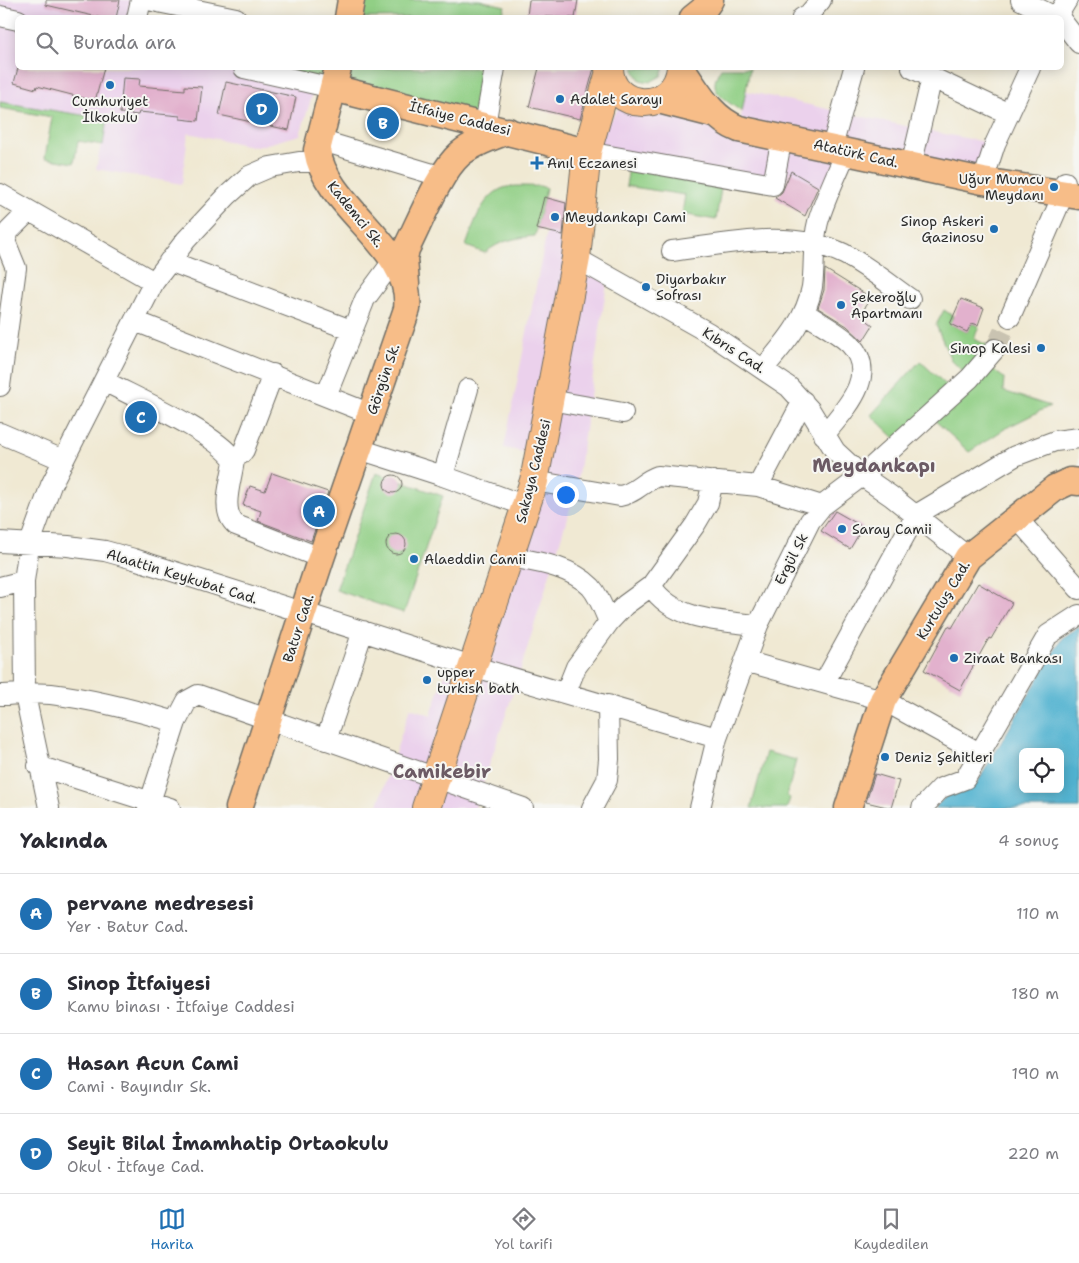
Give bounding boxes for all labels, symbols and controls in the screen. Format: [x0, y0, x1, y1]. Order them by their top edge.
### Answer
search box [15, 15, 1064, 70]
icon: search [33, 29, 61, 57]
text: Burada ara [73, 30, 176, 55]
marker: Cumhuriyet İlkokulu [104, 79, 116, 91]
pin: D [246, 90, 278, 128]
place label: Adalet Sarayı [570, 90, 663, 108]
place label: Cumhuriyet İlkokulu [72, 92, 148, 126]
marker: Adalet Sarayı [554, 93, 566, 105]
street label: İtfaiye Caddesi [407, 97, 513, 139]
pin: B [367, 104, 399, 142]
street label: Atatürk Cad. [812, 135, 900, 171]
place label: Anıl Eczanesi [547, 154, 637, 172]
marker: Anıl Eczanesi [531, 157, 543, 169]
place label: Uğur Mumcu Meydanı [959, 170, 1044, 204]
street label: Kademci Sk. [324, 177, 388, 251]
marker: Uğur Mumcu Meydanı [1048, 181, 1060, 193]
place label: Meydankapı Cami [565, 208, 686, 226]
marker: Meydankapı Cami [549, 211, 561, 223]
place label: Sinop Askeri Gazinosu [901, 212, 984, 246]
marker: Sinop Askeri Gazinosu [988, 223, 1000, 235]
place label: Diyarbakır Sofrası [656, 270, 727, 304]
marker: Diyarbakır Sofrası [640, 281, 652, 293]
place label: Şekeroğlu Apartmanı [851, 288, 923, 322]
marker: Şekeroğlu Apartmanı [835, 299, 847, 311]
street label: Kıbrıs Cad. [699, 323, 769, 377]
place label: Sinop Kalesi [950, 339, 1031, 357]
street label: Görgün Sk. [362, 341, 404, 417]
marker: Sinop Kalesi [1035, 342, 1047, 354]
pin: C [125, 398, 157, 436]
street label: Sakaya Caddesi [511, 417, 555, 525]
district label: Meydankapı [812, 453, 936, 478]
your location [553, 482, 579, 508]
pin: A [303, 492, 335, 530]
place label: Saray Camii [852, 520, 932, 538]
marker: Saray Camii [836, 523, 848, 535]
street label: Ergül Sk [770, 530, 812, 588]
street label: Alaattin Keykubat Cad. [104, 544, 260, 608]
place label: Alaeddin Camii [424, 550, 526, 568]
marker: Alaeddin Camii [408, 553, 420, 565]
street label: Kurtuluş Cad. [912, 557, 974, 643]
street label: Batur Cad. [278, 591, 318, 665]
place label: Ziraat Bankası [964, 649, 1062, 667]
marker: Ziraat Bankası [948, 652, 960, 664]
place label: upper turkish bath [437, 663, 520, 697]
marker: upper turkish bath [421, 674, 433, 686]
place label: Deniz Şehitleri [895, 748, 993, 766]
map controls [1019, 748, 1064, 793]
button: locate [1019, 748, 1064, 793]
marker: Deniz Şehitleri [879, 751, 891, 763]
district label: Camikebir [393, 759, 491, 784]
text: Yakında [20, 827, 107, 855]
text: 4 sonuç [998, 830, 1059, 851]
text: pervane medresesi [67, 891, 254, 916]
text: A [30, 903, 42, 924]
text: 110 m [1016, 903, 1059, 924]
text: Yer · Batur Cad. [67, 916, 188, 937]
text: Sinop İtfaiyesi [67, 971, 211, 996]
text: B [31, 983, 41, 1004]
text: 180 m [1011, 983, 1059, 1004]
text: Kamu binası · İtfaiye Caddesi [67, 996, 295, 1017]
text: Hasan Acun Cami [67, 1051, 239, 1076]
text: C [31, 1063, 41, 1084]
text: 190 m [1012, 1063, 1059, 1084]
text: Cami · Bayındır Sk. [67, 1076, 211, 1097]
text: Seyit Bilal İmamhatip Ortaokulu [67, 1131, 389, 1156]
text: D [30, 1143, 42, 1164]
text: 220 m [1007, 1143, 1059, 1164]
text: Okul · İtfaye Cad. [67, 1156, 204, 1177]
tab: Harita [151, 1205, 194, 1253]
tab: Yol tarifi [495, 1205, 553, 1253]
tab: Kaydedilen [854, 1205, 929, 1253]

